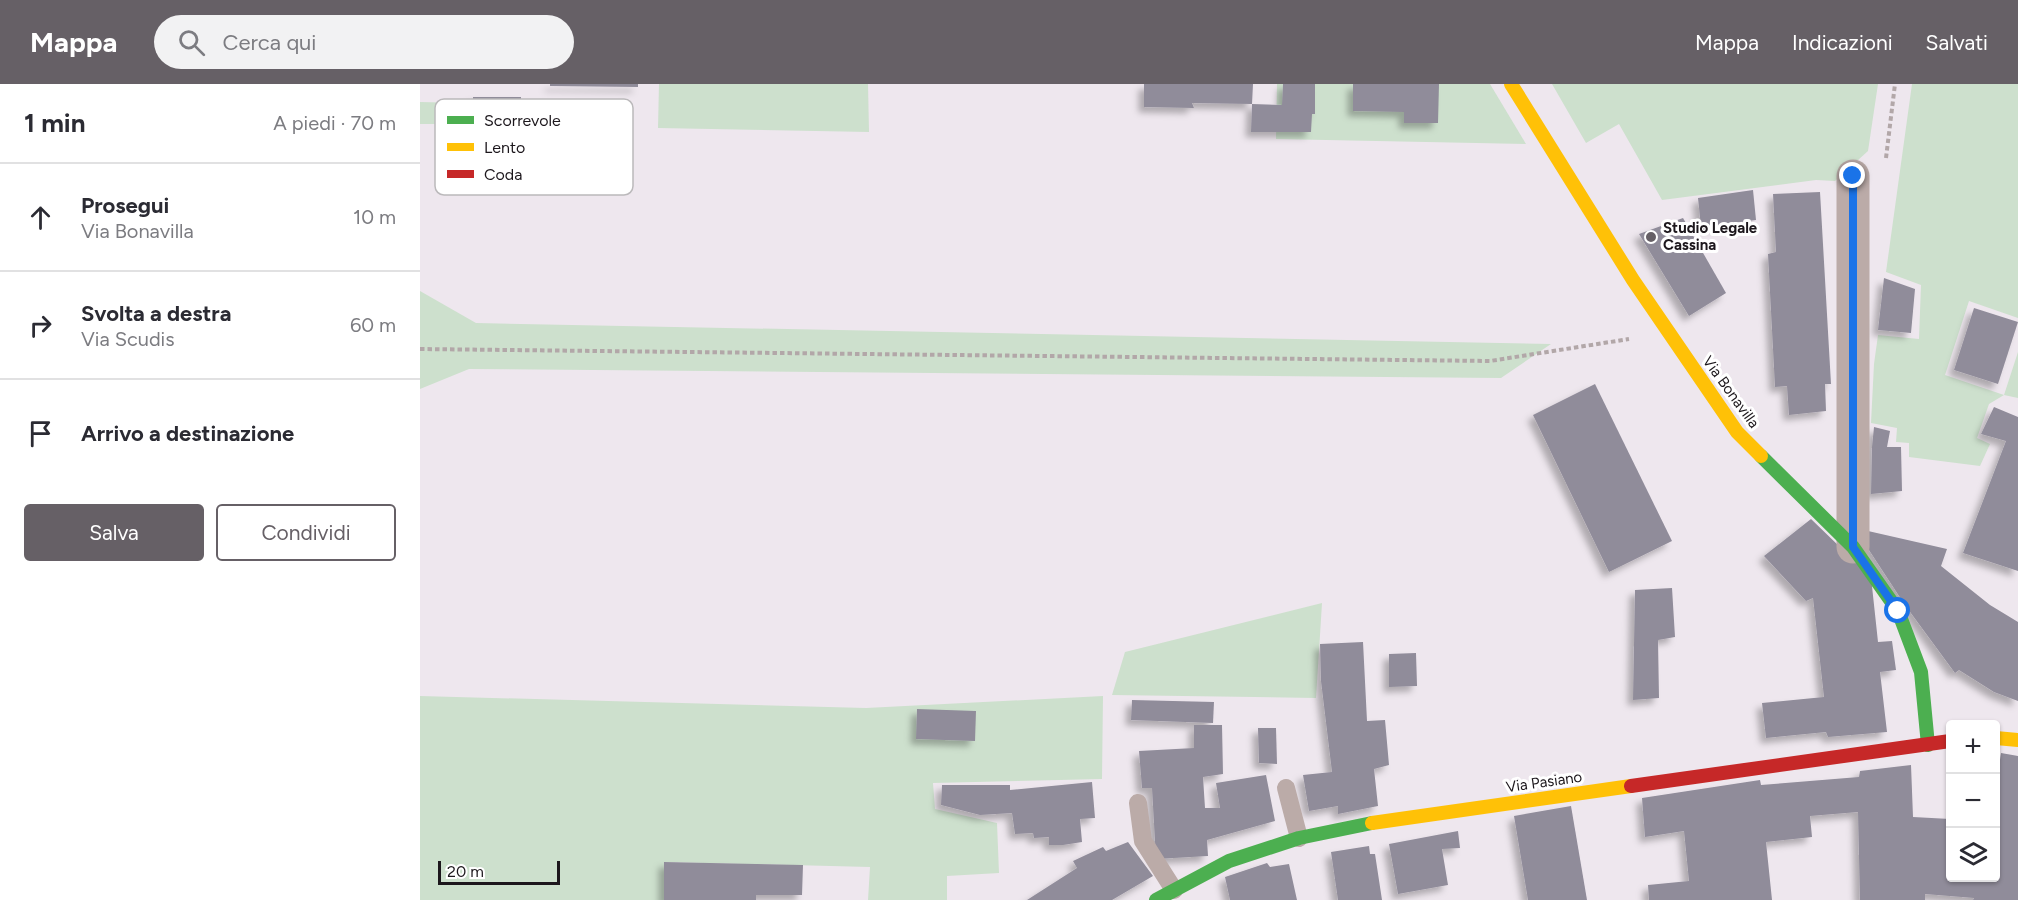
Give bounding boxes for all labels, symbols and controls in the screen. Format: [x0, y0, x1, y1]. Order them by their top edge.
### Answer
search box [154, 15, 574, 69]
text: Mappa [30, 25, 118, 59]
icon: search [175, 26, 208, 59]
text: Cerca qui [223, 29, 316, 56]
text: Mappa [1695, 30, 1759, 55]
text: Indicazioni [1792, 30, 1893, 55]
text: Salvati [1926, 30, 1988, 55]
legend [435, 99, 633, 195]
text: 1 min [24, 107, 85, 139]
text: A piedi · 70 m [273, 111, 396, 135]
text: Scorrevole [484, 111, 561, 130]
text: Lento [484, 138, 525, 157]
route end [1839, 162, 1865, 188]
text: Coda [484, 165, 522, 184]
text: Prosegui [81, 192, 169, 219]
icon: ahead [24, 201, 57, 234]
text: 10 m [353, 205, 396, 229]
text: Via Bonavilla [81, 219, 194, 243]
place label: Studio Legale Cassina [1663, 219, 1758, 254]
marker: Studio Legale Cassina [1644, 230, 1658, 244]
text: Svolta a destra [81, 300, 231, 327]
icon: right [24, 309, 57, 342]
text: 60 m [350, 313, 396, 337]
text: Via Scudis [81, 327, 175, 351]
street label: Via Bonavilla [1699, 353, 1763, 431]
icon: arrive [24, 417, 57, 450]
text: Arrivo a destinazione [81, 420, 294, 447]
button: Salva [24, 504, 204, 561]
button: Condividi [216, 504, 396, 561]
route start [1884, 597, 1910, 623]
map controls [1946, 720, 2000, 882]
button: + [1946, 720, 2000, 774]
street label: Via Pasiano [1505, 768, 1583, 796]
button: − [1946, 774, 2000, 828]
button: layers [1946, 828, 2000, 882]
scale bar [438, 858, 560, 886]
text: 20 m [447, 862, 484, 881]

